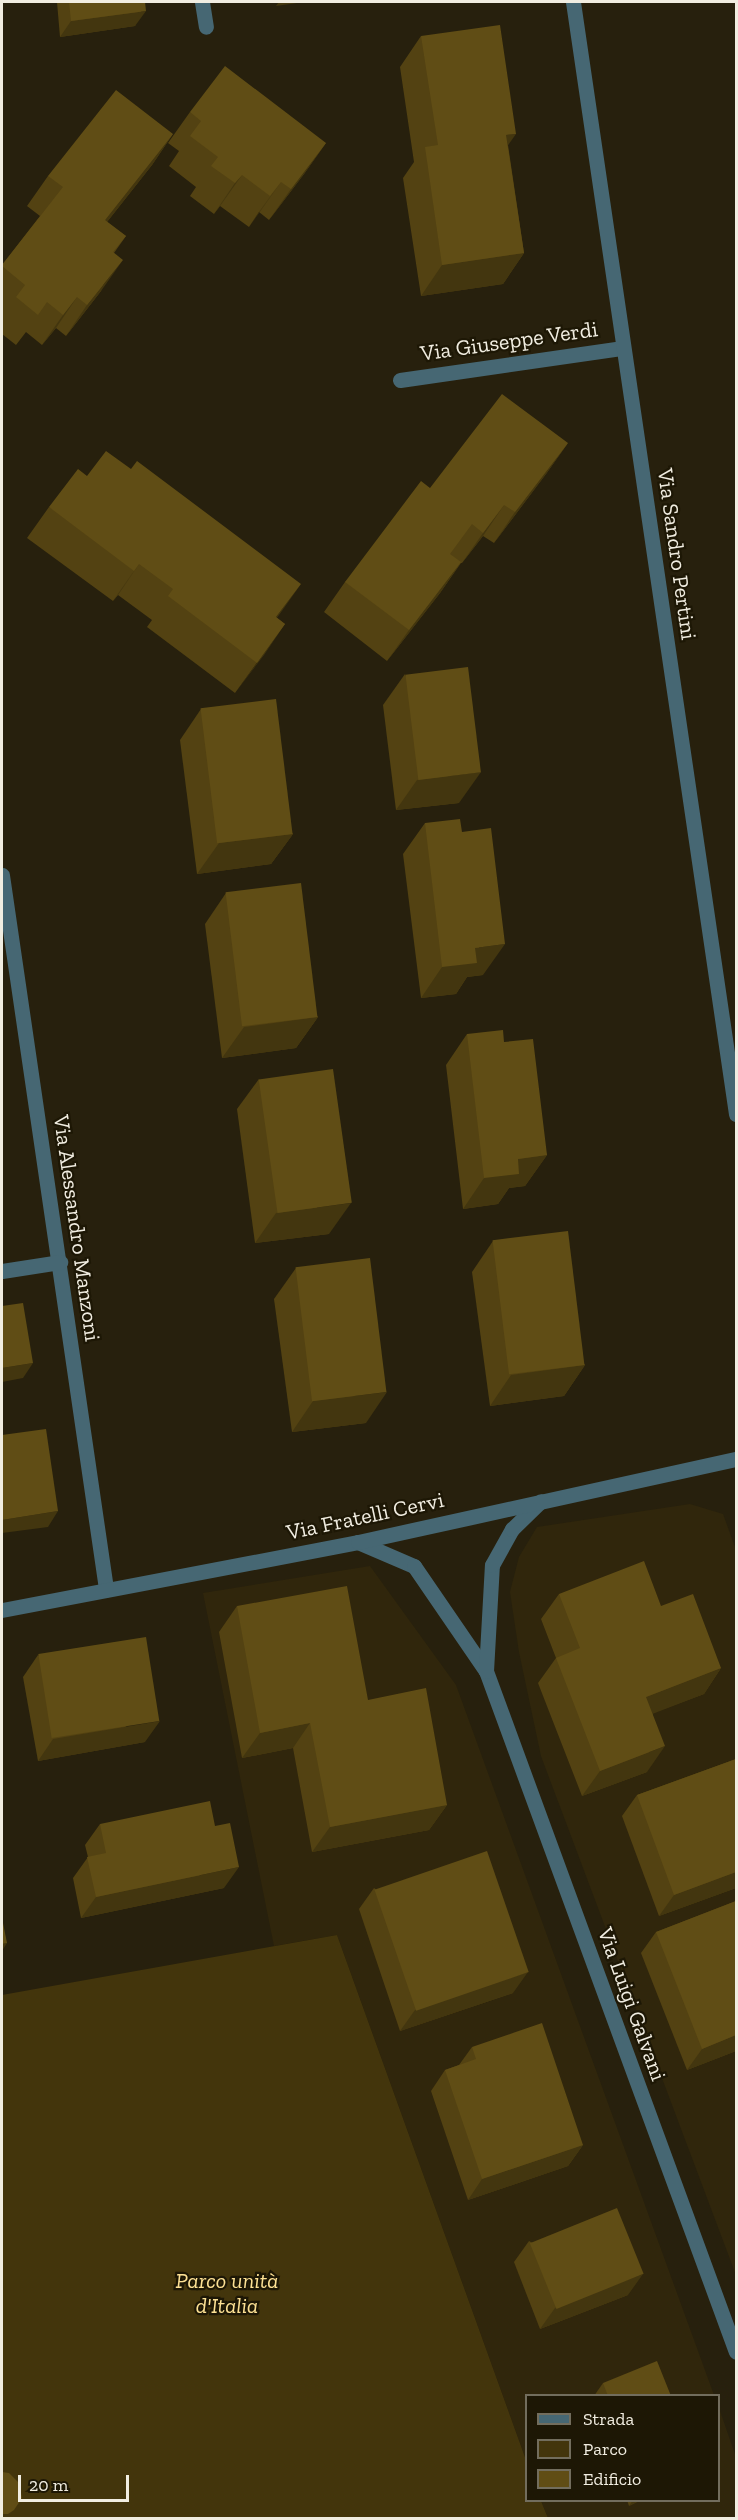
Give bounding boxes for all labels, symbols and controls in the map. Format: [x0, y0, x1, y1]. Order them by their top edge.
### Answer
street label: Via Giuseppe Verdi [418, 315, 600, 367]
street label: Via Sandro Pertini [652, 467, 702, 641]
street label: Via Alessandro Manzoni [48, 1113, 106, 1343]
street label: Via Fratelli Cervi [284, 1486, 446, 1546]
street label: Via Luigi Galvani [592, 1924, 672, 2084]
park label: Parco unità d'Italia [176, 2267, 278, 2318]
legend [525, 2394, 720, 2502]
text: Strada [583, 2408, 634, 2430]
text: Parco [583, 2438, 627, 2460]
scale bar [21, 2463, 132, 2501]
text: Edificio [583, 2468, 641, 2490]
text: 20 m [29, 2474, 68, 2496]

